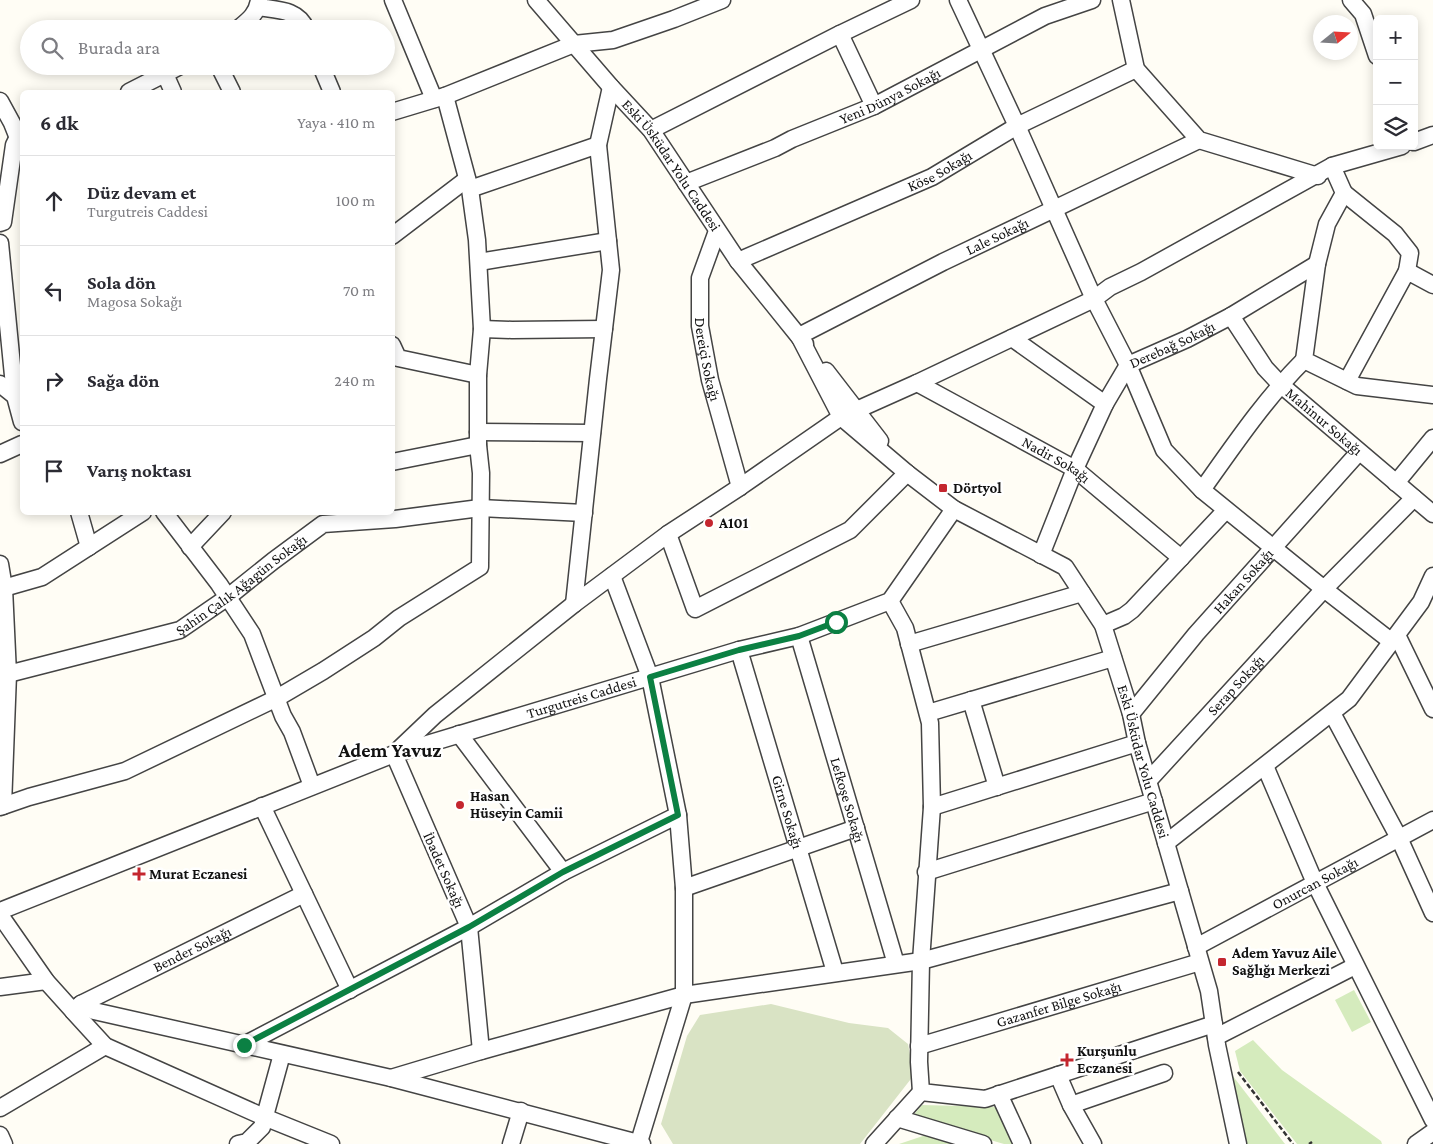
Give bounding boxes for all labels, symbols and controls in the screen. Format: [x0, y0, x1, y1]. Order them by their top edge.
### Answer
north arrow [1313, 15, 1358, 60]
map controls [1373, 15, 1418, 150]
button: + [1373, 15, 1418, 60]
search box [20, 20, 395, 75]
icon: search [38, 34, 66, 62]
text: Burada ara [78, 37, 160, 58]
button: − [1373, 60, 1418, 105]
street label: Yeni Dünya Sokağı [837, 64, 943, 127]
street label: Eski Üsküdar Yolu Caddesi [619, 96, 724, 234]
button: layers [1373, 105, 1418, 150]
text: 6 dk [40, 111, 78, 135]
text: Yaya · 410 m [297, 114, 375, 131]
street label: Köse Sokağı [905, 147, 975, 195]
text: Düz devam et [87, 182, 196, 203]
icon: ahead [40, 187, 68, 215]
text: 100 m [336, 192, 375, 209]
text: Turgutreis Caddesi [87, 203, 208, 220]
street label: Lale Sokağı [963, 214, 1031, 258]
text: Sola dön [87, 272, 156, 293]
icon: left [40, 277, 68, 305]
text: 70 m [343, 282, 375, 299]
text: Magosa Sokağı [87, 293, 182, 310]
street label: Dereiçi Sokağı [692, 318, 724, 403]
street label: Derebağ Sokağı [1127, 318, 1218, 371]
icon: right [40, 367, 68, 395]
text: Sağa dön [87, 370, 159, 391]
text: 240 m [334, 372, 375, 389]
street label: Mahinur Sokağı [1283, 385, 1366, 459]
street label: Nadir Sokağı [1019, 434, 1093, 486]
icon: arrive [40, 457, 68, 485]
text: Varış noktası [87, 460, 192, 481]
place label: Dörtyol [953, 480, 1002, 496]
marker: Dörtyol [937, 482, 949, 494]
place label: A101 [718, 515, 749, 531]
marker: A101 [703, 517, 715, 529]
street label: Şahin Çalık Ağagün Sokağı [173, 531, 310, 639]
street label: Hakan Sokağı [1210, 545, 1276, 617]
route start [825, 611, 848, 634]
street label: Serap Sokağı [1204, 652, 1267, 719]
street label: Turgutreis Caddesi [525, 673, 638, 722]
street label: Eski Üsküdar Yolu Caddesi [1114, 683, 1172, 840]
district label: Adem Yavuz [337, 739, 442, 761]
street label: Lefkoşe Sokağı [827, 756, 868, 845]
street label: Girne Sokağı [769, 773, 806, 851]
place label: Hasan Hüseyin Camii [470, 788, 563, 821]
marker: Hasan Hüseyin Camii [454, 799, 466, 811]
street label: İbadet Sokağı [419, 830, 468, 911]
street label: Onurcan Sokağı [1269, 854, 1361, 913]
place label: Murat Eczanesi [149, 866, 248, 882]
marker: Murat Eczanesi [133, 868, 145, 880]
street label: Bender Sokağı [150, 923, 234, 975]
place label: Adem Yavuz Aile Sağlığı Merkezi [1231, 945, 1337, 978]
marker: Adem Yavuz Aile Sağlığı Merkezi [1216, 956, 1228, 968]
street label: Gazanfer Bilge Sokağı [995, 978, 1123, 1030]
route end [233, 1034, 256, 1057]
place label: Kurşunlu Eczanesi [1077, 1043, 1137, 1076]
marker: Kurşunlu Eczanesi [1061, 1054, 1073, 1066]

